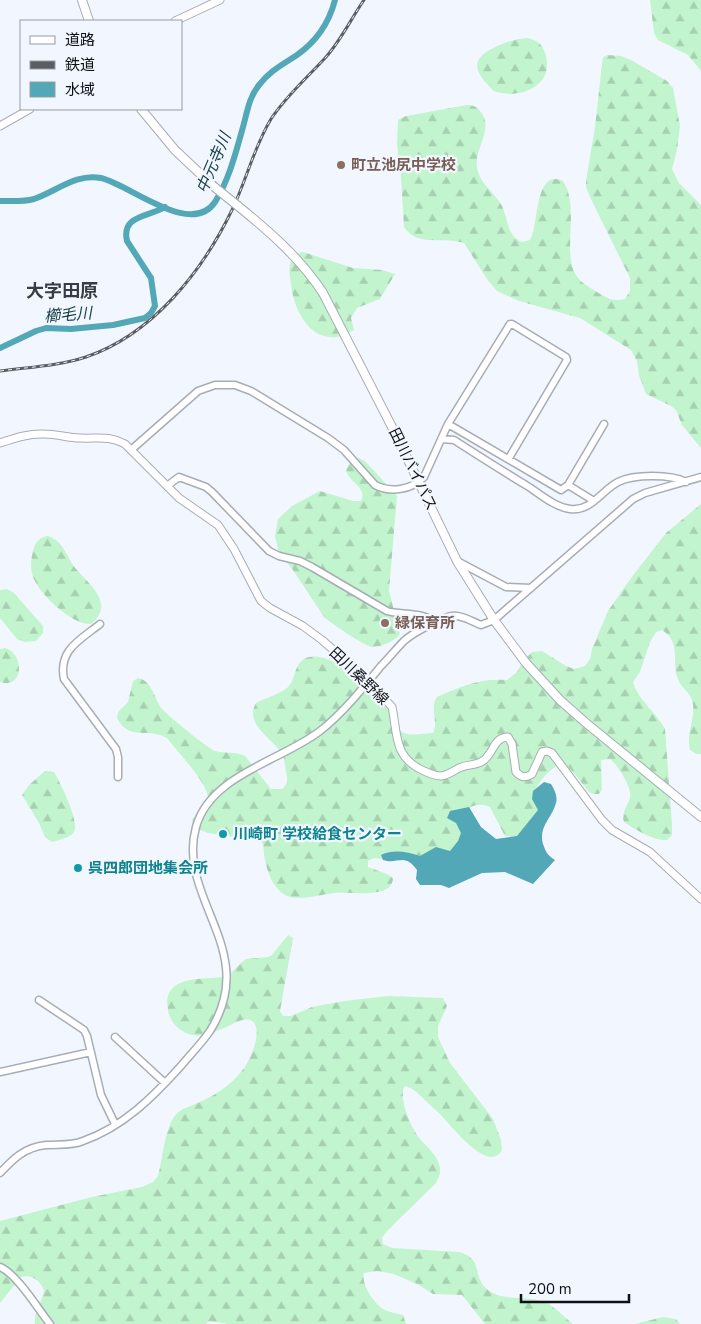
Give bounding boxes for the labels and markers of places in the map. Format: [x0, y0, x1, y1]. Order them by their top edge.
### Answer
place label: 町立池尻中学校 [351, 155, 456, 175]
marker: 町立池尻中学校 [335, 159, 347, 171]
place label: 緑保育所 [395, 613, 455, 633]
marker: 緑保育所 [379, 617, 391, 629]
place label: 川崎町 学校給食センター [233, 824, 402, 844]
marker: 川崎町 学校給食センター [217, 828, 229, 840]
place label: 呉四郎団地集会所 [88, 858, 208, 878]
marker: 呉四郎団地集会所 [72, 862, 84, 874]

